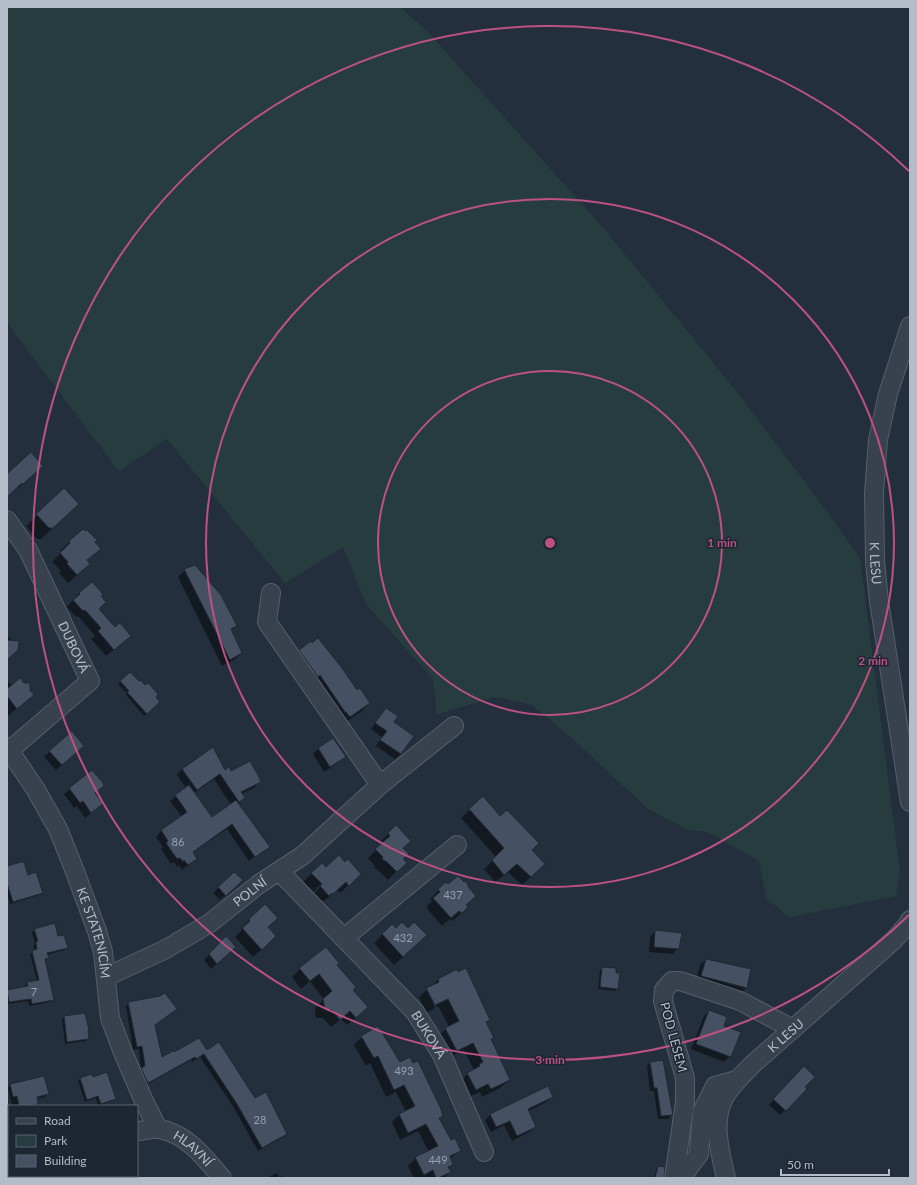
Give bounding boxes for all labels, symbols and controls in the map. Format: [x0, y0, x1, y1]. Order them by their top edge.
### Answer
text: 1 min [707, 535, 737, 550]
centre of rings [543, 536, 557, 550]
street label: K LESU [867, 542, 885, 585]
street label: DUBOVÁ [55, 619, 93, 675]
text: 2 min [858, 653, 888, 668]
house number: 86 [172, 835, 184, 848]
street label: POLNÍ [230, 873, 271, 910]
street label: KE STATENICÍM [73, 885, 114, 979]
house number: 437 [443, 888, 463, 901]
house number: 432 [393, 931, 413, 944]
house number: 7 [31, 985, 37, 998]
street label: POD LESEM [657, 1000, 691, 1074]
street label: BUKOVÁ [408, 1008, 450, 1061]
street label: K LESU [764, 1015, 807, 1055]
text: 3 min [535, 1052, 565, 1067]
house number: 493 [394, 1064, 414, 1077]
legend [8, 1105, 138, 1177]
text: Road [44, 1113, 71, 1128]
house number: 28 [254, 1113, 266, 1126]
street label: HLAVNÍ [171, 1127, 217, 1170]
text: Park [44, 1133, 68, 1148]
scale bar [781, 1151, 889, 1177]
text: Building [44, 1153, 87, 1168]
house number: 449 [428, 1153, 448, 1166]
text: 50 m [787, 1157, 814, 1172]

